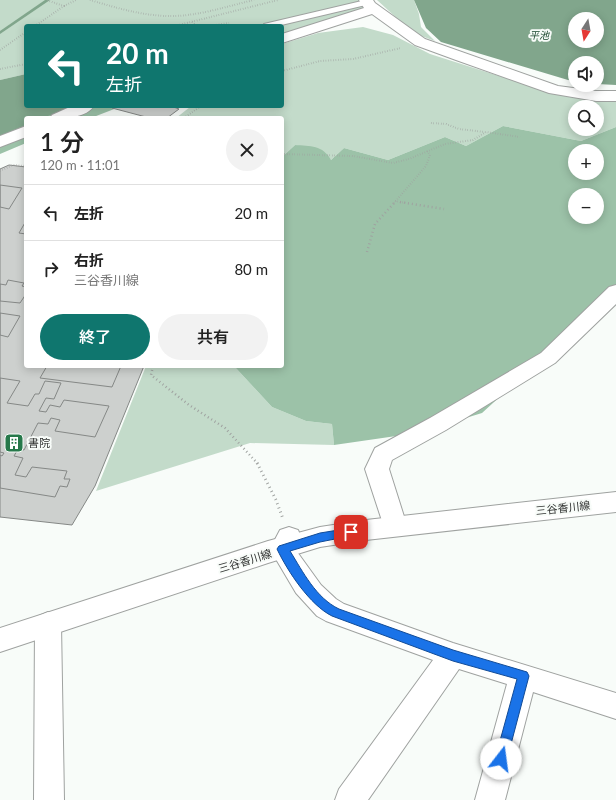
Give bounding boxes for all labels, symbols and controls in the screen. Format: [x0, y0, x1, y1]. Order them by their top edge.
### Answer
north arrow [568, 12, 604, 48]
map controls [568, 12, 604, 224]
water label: 平池 [529, 29, 550, 41]
text: 20 m [106, 36, 169, 70]
icon: left [40, 40, 92, 92]
button: sound [568, 56, 604, 92]
text: 左折 [106, 73, 142, 95]
button: search [568, 100, 604, 136]
text: 1 分 [40, 127, 84, 156]
button: close [226, 129, 268, 171]
button: + [568, 144, 604, 180]
text: 120 m · 11:01 [40, 157, 120, 173]
button: − [568, 188, 604, 224]
icon: left [40, 202, 62, 224]
text: 左折 [74, 204, 104, 222]
text: 20 m [234, 204, 268, 222]
text: 右折 [74, 251, 104, 269]
icon: right [40, 258, 62, 280]
text: 80 m [234, 260, 268, 278]
text: 三谷香川線 [74, 272, 139, 288]
button: 終了 [40, 314, 150, 360]
button: 共有 [158, 314, 268, 360]
building icon: 書院 [3, 432, 25, 454]
place label: 書院 [28, 436, 50, 449]
street label: 三谷香川線 [535, 498, 591, 517]
pin [334, 515, 368, 549]
icon: arrive [340, 521, 362, 543]
street label: 三谷香川線 [217, 546, 273, 575]
position arrow [480, 738, 522, 780]

